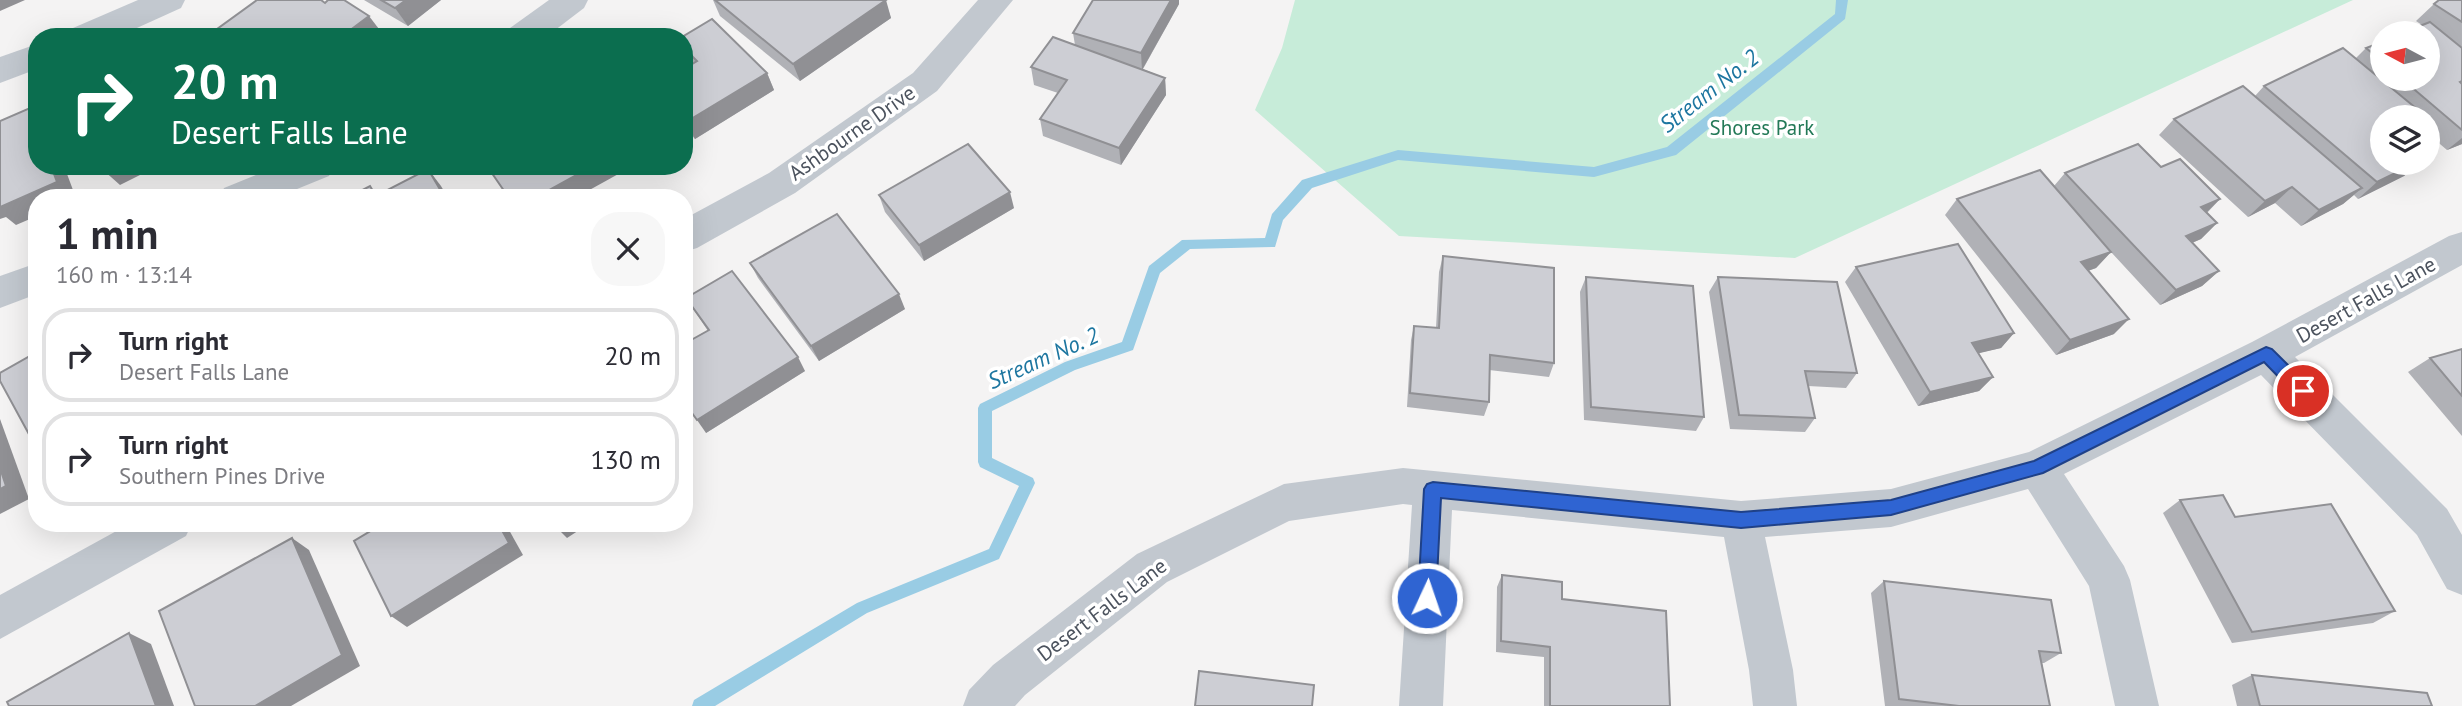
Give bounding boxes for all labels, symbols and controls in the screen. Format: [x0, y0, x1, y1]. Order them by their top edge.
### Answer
north arrow [2370, 21, 2440, 91]
map controls [2370, 21, 2440, 175]
water label: Stream No. 2 [1653, 43, 1764, 139]
text: 20 m [171, 49, 278, 113]
icon: right [56, 56, 147, 147]
street label: Ashbourne Drive [783, 79, 920, 186]
button: layers [2370, 105, 2440, 175]
text: Desert Falls Lane [171, 111, 408, 153]
park label: Shores Park [1710, 114, 1814, 141]
text: 1 min [56, 206, 158, 261]
button: close [591, 212, 665, 286]
street label: Desert Falls Lane [2291, 250, 2440, 349]
text: 160 m · 13:14 [56, 260, 192, 289]
water label: Stream No. 2 [983, 320, 1103, 395]
text: Turn right [119, 324, 228, 357]
icon: right [60, 336, 98, 374]
text: 20 m [605, 339, 661, 372]
text: Desert Falls Lane [119, 357, 289, 386]
pin [2273, 361, 2333, 421]
icon: arrive [2284, 372, 2322, 410]
text: Turn right [119, 428, 228, 461]
icon: right [60, 440, 98, 478]
text: 130 m [590, 443, 661, 476]
text: Southern Pines Drive [119, 461, 325, 490]
street label: Desert Falls Lane [1032, 552, 1172, 667]
position arrow [1390, 561, 1464, 635]

